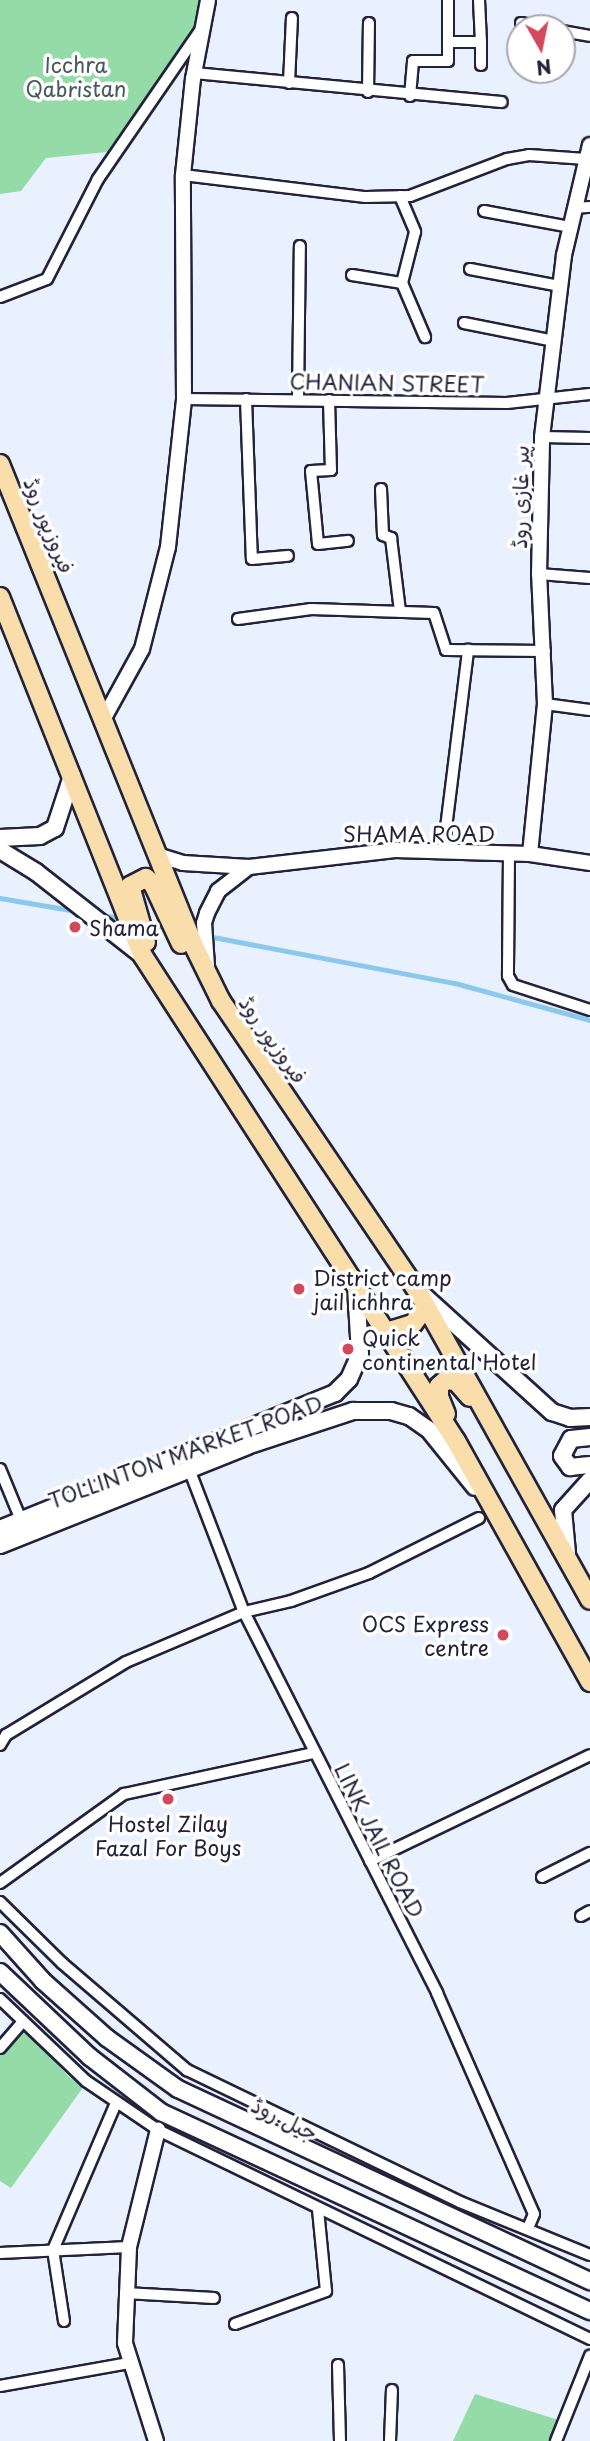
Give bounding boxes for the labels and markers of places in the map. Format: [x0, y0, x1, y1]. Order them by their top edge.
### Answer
place label: Shama [89, 914, 159, 940]
marker: Shama [67, 919, 83, 935]
place label: District camp jail ichhra [313, 1264, 451, 1314]
marker: District camp jail ichhra [291, 1281, 307, 1297]
place label: Quick continental Hotel [362, 1324, 537, 1374]
marker: Quick continental Hotel [340, 1341, 356, 1357]
place label: OCS Express centre [360, 1610, 489, 1660]
marker: OCS Express centre [495, 1627, 511, 1643]
marker: Hostel Zilay Fazal For Boys [160, 1791, 176, 1807]
place label: Hostel Zilay Fazal For Boys [94, 1810, 242, 1860]

